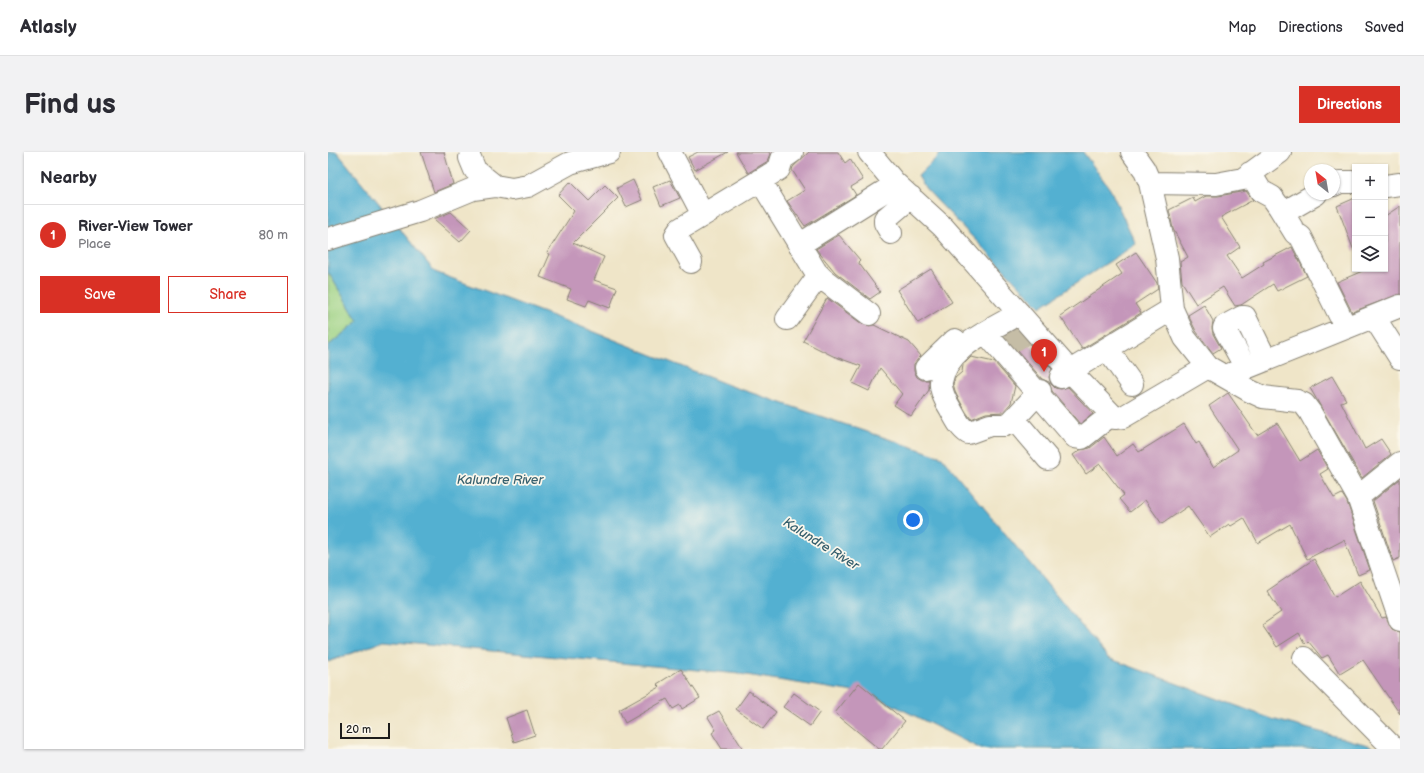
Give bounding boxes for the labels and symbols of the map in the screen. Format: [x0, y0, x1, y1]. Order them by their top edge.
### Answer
north arrow [1304, 164, 1340, 200]
pin: 1 [1031, 339, 1057, 372]
water label: Kalundre River [457, 472, 544, 488]
your location [903, 510, 923, 530]
water label: Kalundre River [780, 514, 863, 574]
scale bar [340, 721, 390, 740]

